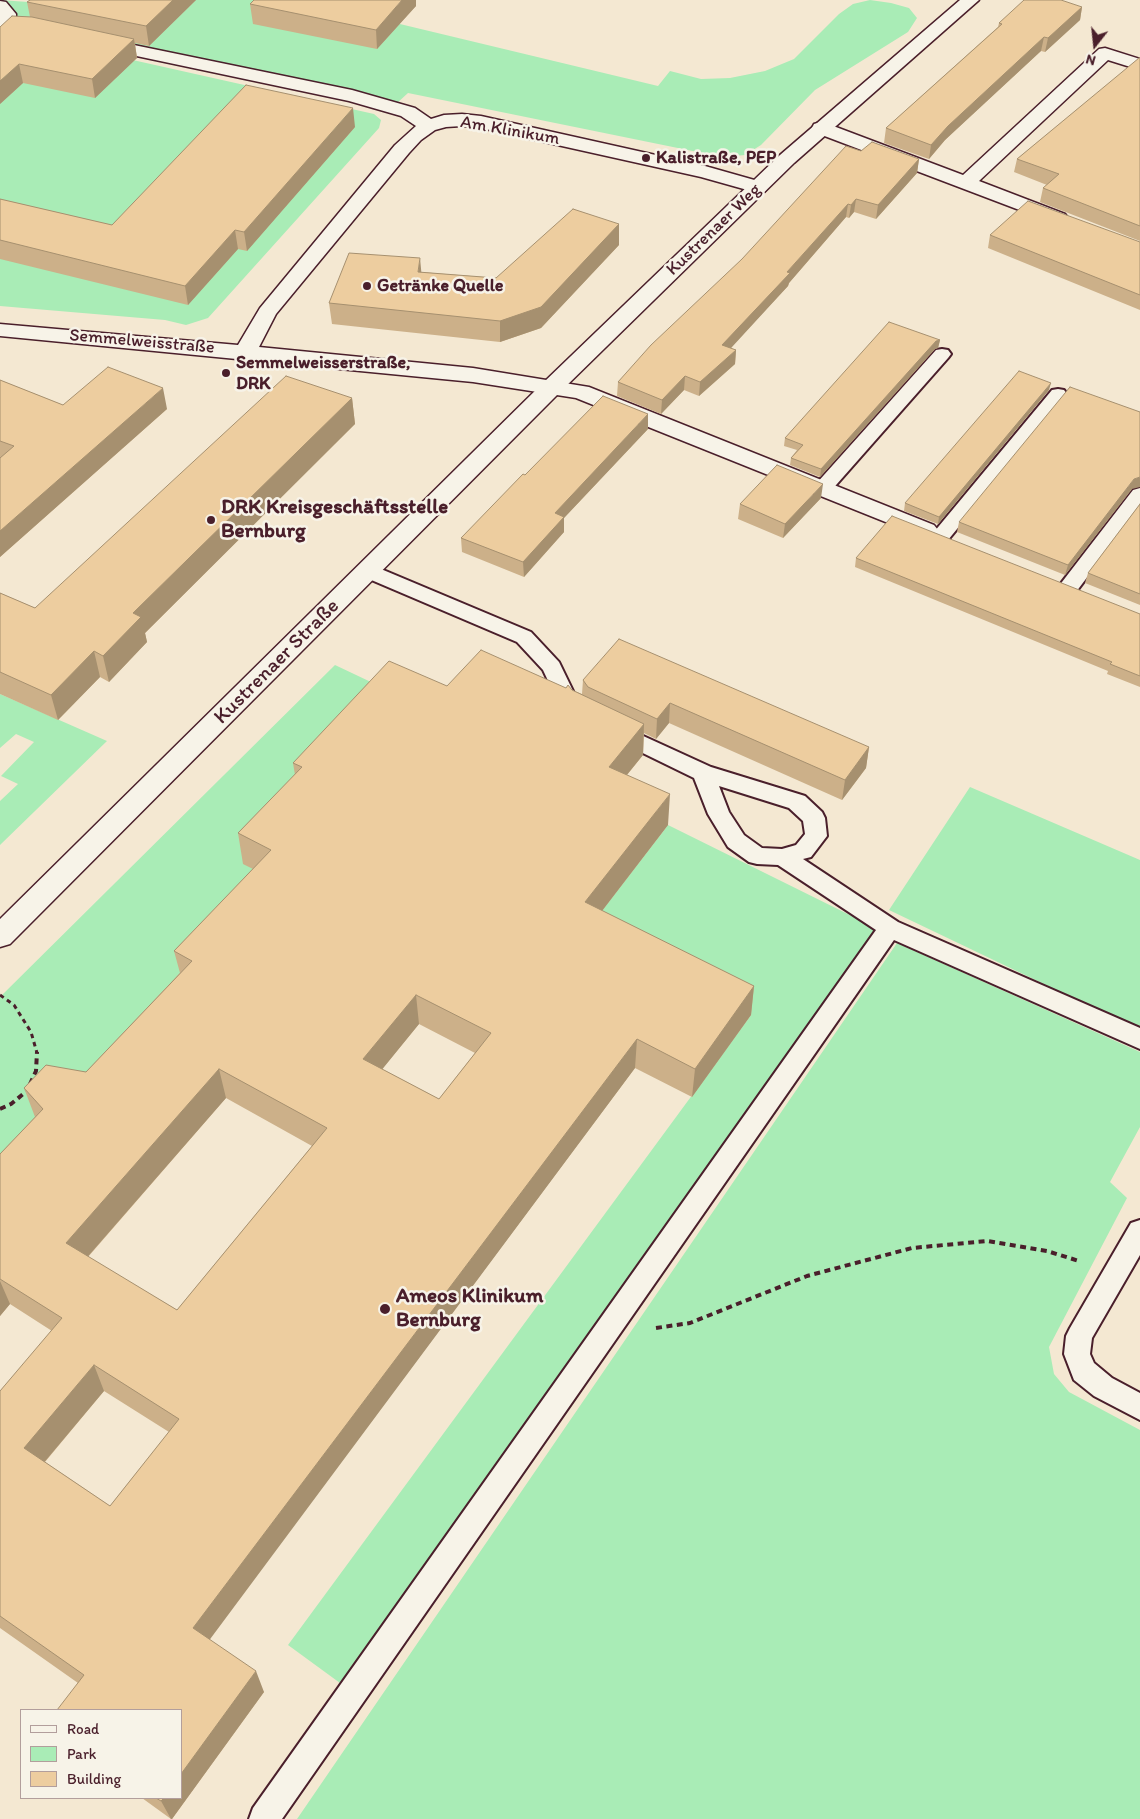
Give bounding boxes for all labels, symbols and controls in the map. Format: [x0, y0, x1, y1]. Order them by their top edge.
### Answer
north arrow [1070, 20, 1120, 70]
text: N [1084, 50, 1098, 69]
street label: Am Klinikum [459, 112, 561, 150]
place label: Kalistraße, PEP [656, 147, 776, 169]
marker: Kalistraße, PEP [640, 152, 652, 164]
street label: Kustrenaer Weg [662, 179, 766, 281]
place label: Getränke Quelle [377, 275, 503, 297]
marker: Getränke Quelle [361, 280, 373, 292]
street label: Semmelweisstraße [68, 325, 216, 359]
place label: Semmelweisserstraße, DRK [236, 352, 410, 394]
marker: Semmelweisserstraße, DRK [220, 367, 232, 379]
place label: DRK Kreisgeschäftsstelle Bernburg [221, 495, 448, 545]
marker: DRK Kreisgeschäftsstelle Bernburg [205, 514, 217, 526]
street label: Kustrenaer Straße [209, 594, 345, 730]
place label: Ameos Klinikum Bernburg [396, 1284, 543, 1334]
marker: Ameos Klinikum Bernburg [378, 1302, 392, 1316]
legend [20, 1709, 182, 1799]
text: Road [67, 1720, 99, 1738]
text: Park [67, 1745, 97, 1763]
text: Building [67, 1770, 121, 1788]

